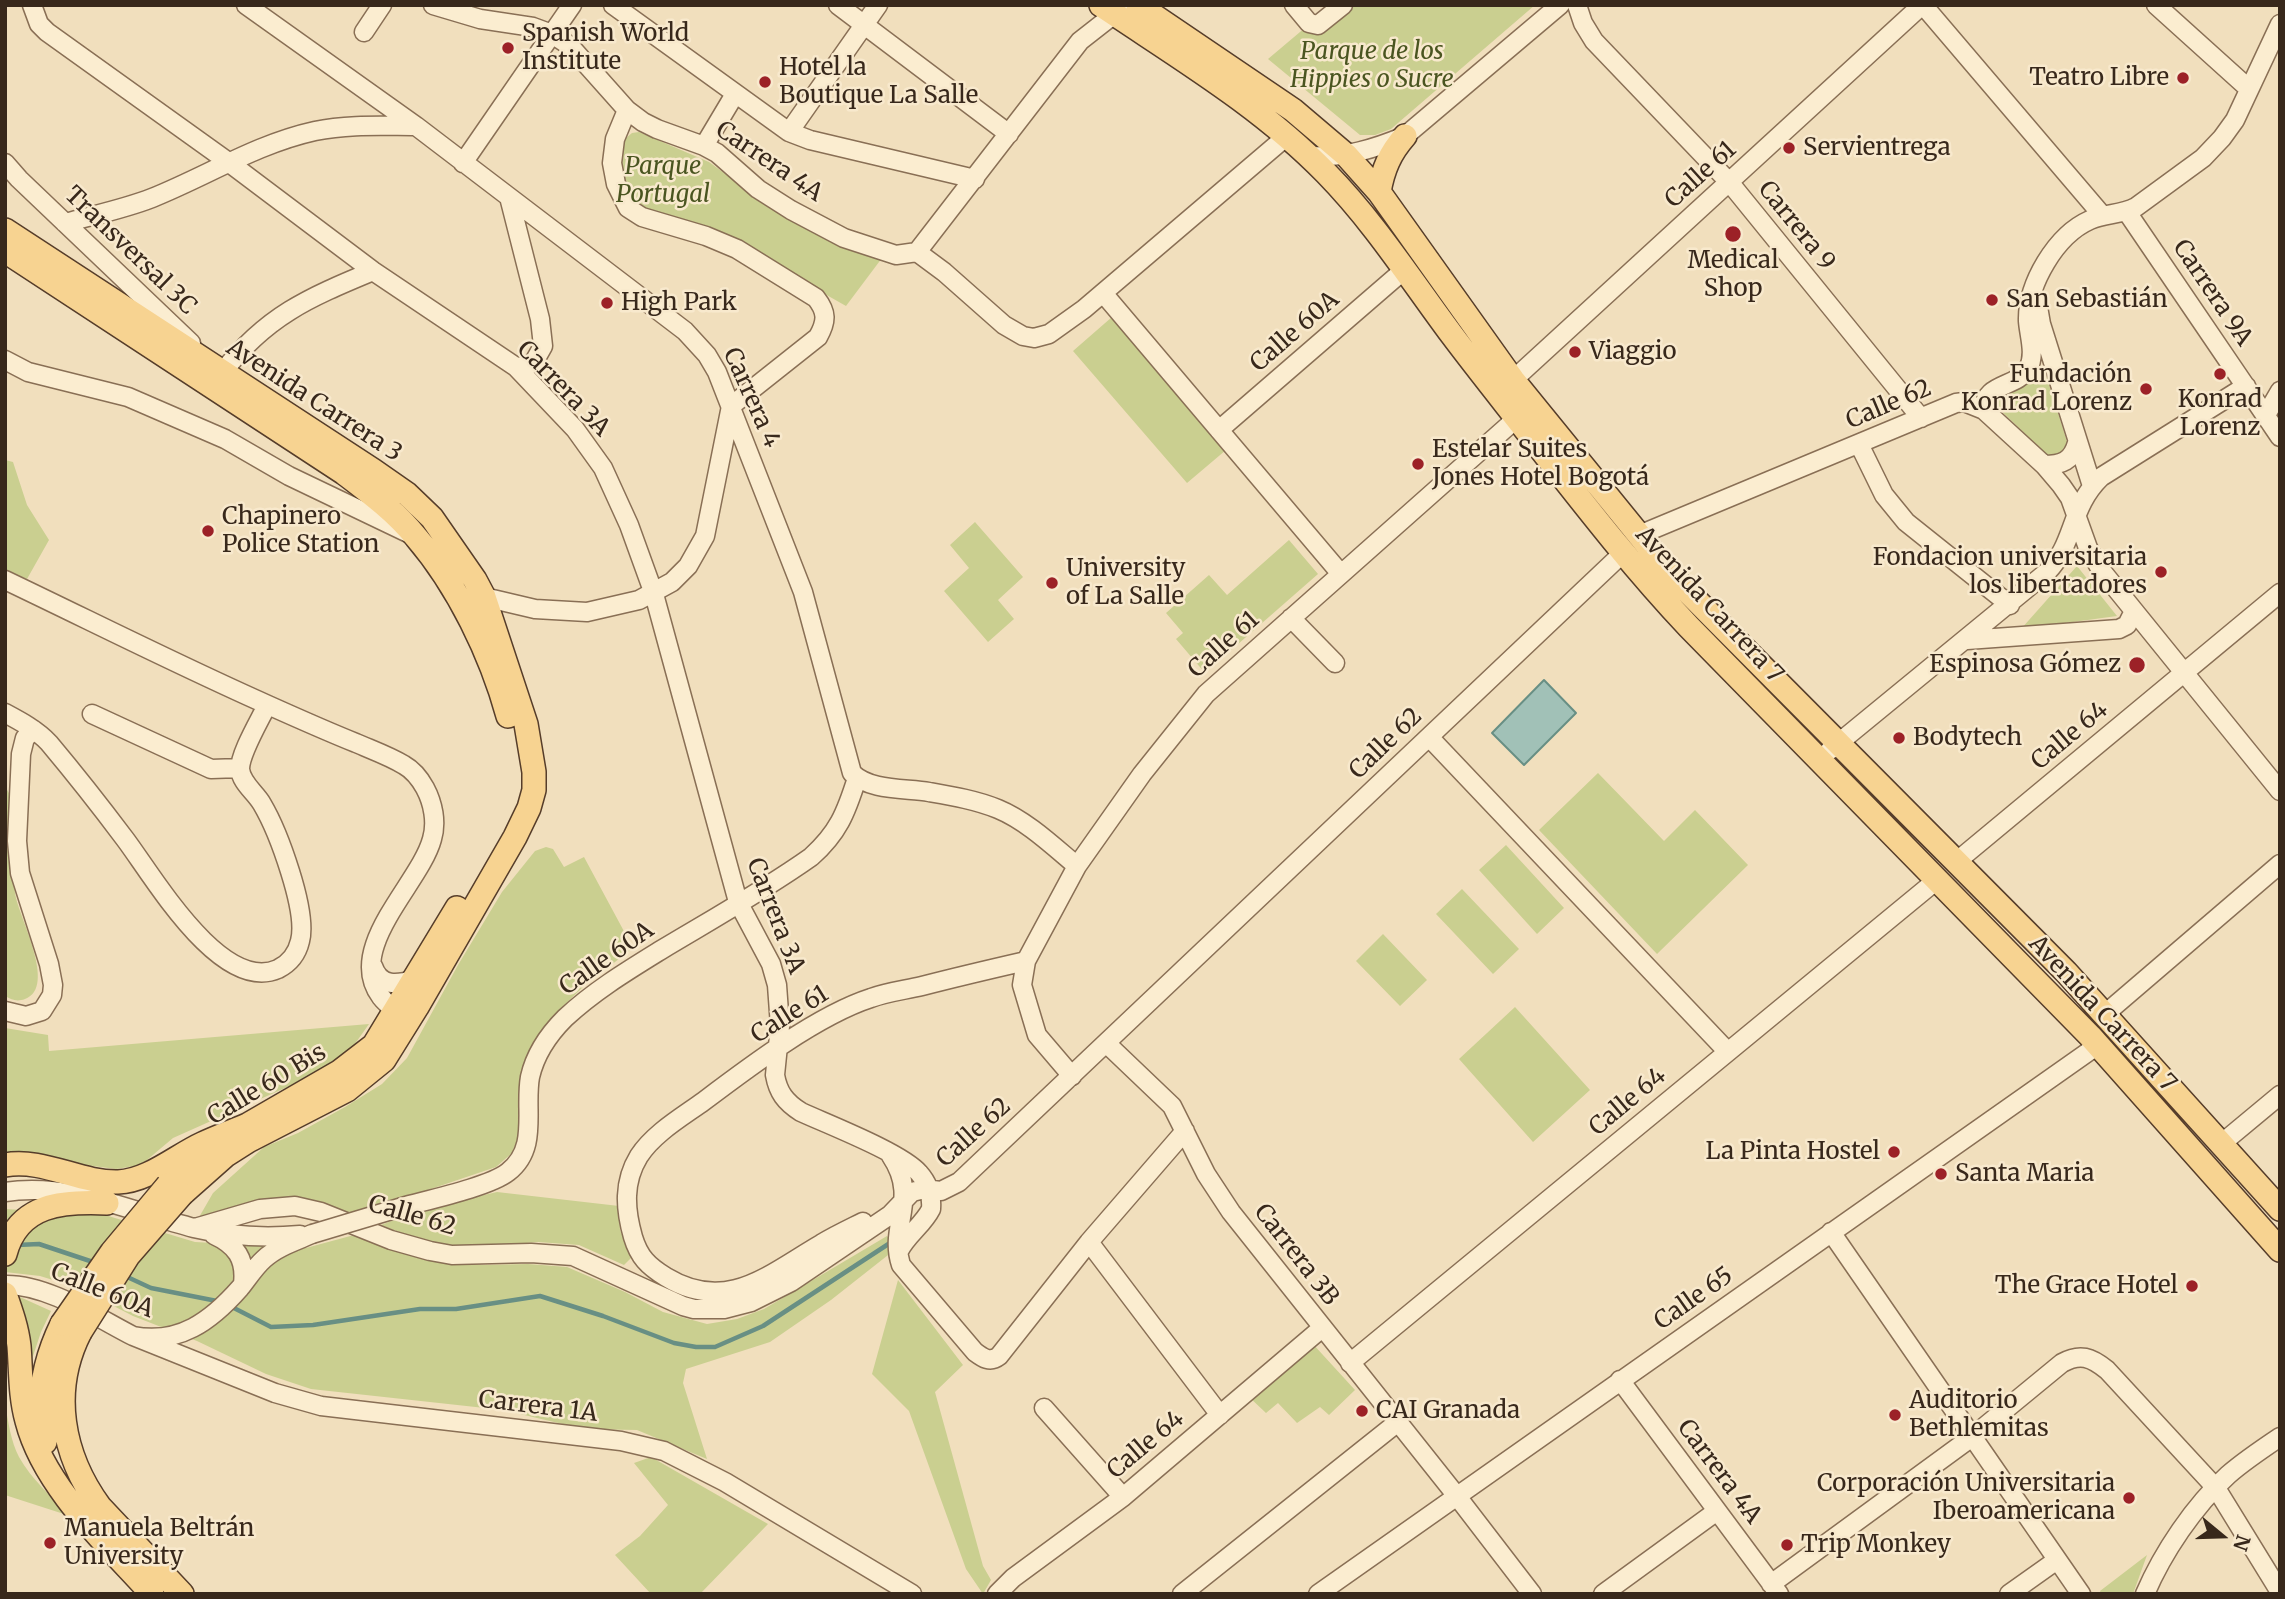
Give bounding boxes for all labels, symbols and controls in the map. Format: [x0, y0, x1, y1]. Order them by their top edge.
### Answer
place label: Spanish World Institute [522, 20, 689, 76]
park label: Parque de los Hippies o Sucre [1290, 38, 1454, 94]
marker: Spanish World Institute [500, 40, 516, 56]
place label: Hotel la Boutique La Salle [779, 54, 978, 110]
place label: Teatro Libre [2029, 64, 2169, 92]
marker: Teatro Libre [2175, 70, 2191, 86]
marker: Hotel la Boutique La Salle [757, 74, 773, 90]
street label: Carrera 4A [710, 116, 828, 208]
place label: Servientrega [1803, 134, 1951, 162]
street label: Calle 61 [1660, 136, 1742, 214]
marker: Servientrega [1781, 140, 1797, 156]
park label: Parque Portugal [616, 153, 710, 209]
street label: Carrera 9 [1751, 176, 1841, 276]
street label: Transversal 3C [58, 181, 202, 321]
marker: Medical Shop [1723, 224, 1743, 244]
street label: Carrera 9A [2166, 235, 2258, 351]
place label: Medical Shop [1687, 247, 1779, 303]
street label: Calle 60A [1245, 286, 1345, 378]
place label: San Sebastián [2006, 286, 2168, 314]
place label: High Park [621, 289, 737, 317]
marker: San Sebastián [1984, 292, 2000, 308]
marker: High Park [599, 295, 615, 311]
street label: Avenida Carrera 3 [221, 334, 407, 468]
street label: Carrera 3A [510, 335, 616, 443]
place label: Viaggio [1589, 338, 1676, 366]
street label: Carrera 4 [716, 344, 786, 452]
marker: Viaggio [1567, 344, 1583, 360]
place label: Fundación Konrad Lorenz [1961, 361, 2132, 417]
marker: Konrad Lorenz [2212, 366, 2228, 382]
street label: Calle 62 [1842, 374, 1936, 436]
marker: Fundación Konrad Lorenz [2138, 381, 2154, 397]
place label: Konrad Lorenz [2178, 386, 2262, 442]
place label: Estelar Suites Jones Hotel Bogotá [1432, 436, 1649, 492]
marker: Estelar Suites Jones Hotel Bogotá [1410, 456, 1426, 472]
place label: Chapinero Police Station [222, 503, 379, 559]
street label: Avenida Carrera 7 [1629, 521, 1789, 689]
marker: Chapinero Police Station [200, 523, 216, 539]
place label: Fondacion universitaria los libertadores [1873, 544, 2147, 600]
place label: University of La Salle [1066, 555, 1185, 611]
marker: Fondacion universitaria los libertadores [2153, 564, 2169, 580]
marker: University of La Salle [1044, 575, 1060, 591]
street label: Calle 61 [1183, 606, 1265, 684]
place label: Espinosa Gómez [1929, 651, 2121, 679]
marker: Espinosa Gómez [2127, 655, 2147, 675]
street label: Calle 64 [2026, 696, 2114, 776]
street label: Calle 62 [1344, 702, 1428, 786]
place label: Bodytech [1913, 724, 2022, 752]
marker: Bodytech [1891, 730, 1907, 746]
street label: Carrera 3A [740, 854, 810, 978]
street label: Calle 60A [554, 916, 660, 1002]
street label: Avenida Carrera 7 [2022, 930, 2182, 1098]
street label: Calle 61 [746, 980, 834, 1050]
street label: Calle 60 Bis [203, 1038, 331, 1132]
street label: Calle 64 [1584, 1062, 1672, 1142]
street label: Calle 62 [931, 1092, 1017, 1174]
place label: La Pinta Hostel [1706, 1138, 1880, 1166]
marker: La Pinta Hostel [1886, 1144, 1902, 1160]
place label: Santa Maria [1955, 1160, 2094, 1188]
marker: Santa Maria [1933, 1166, 1949, 1182]
street label: Calle 62 [365, 1190, 459, 1242]
street label: Carrera 3B [1248, 1199, 1344, 1311]
street label: Calle 60A [46, 1257, 158, 1325]
street label: Calle 65 [1649, 1262, 1739, 1336]
place label: The Grace Hotel [1995, 1272, 2178, 1300]
marker: The Grace Hotel [2184, 1278, 2200, 1294]
street label: Carrera 1A [477, 1385, 599, 1429]
place label: Auditorio Bethlemitas [1909, 1387, 2049, 1443]
place label: CAI Granada [1376, 1397, 1520, 1425]
marker: CAI Granada [1354, 1403, 1370, 1419]
street label: Calle 64 [1102, 1405, 1190, 1485]
marker: Auditorio Bethlemitas [1887, 1407, 1903, 1423]
street label: Carrera 4A [1671, 1414, 1767, 1530]
place label: Corporación Universitaria Iberoamericana [1817, 1470, 2115, 1526]
marker: Corporación Universitaria Iberoamericana [2121, 1490, 2137, 1506]
north arrow [2187, 1501, 2257, 1571]
place label: Manuela Beltrán University [64, 1515, 254, 1571]
place label: Trip Monkey [1801, 1531, 1951, 1559]
text: N [2228, 1532, 2256, 1554]
marker: Manuela Beltrán University [42, 1535, 58, 1551]
marker: Trip Monkey [1779, 1537, 1795, 1553]

